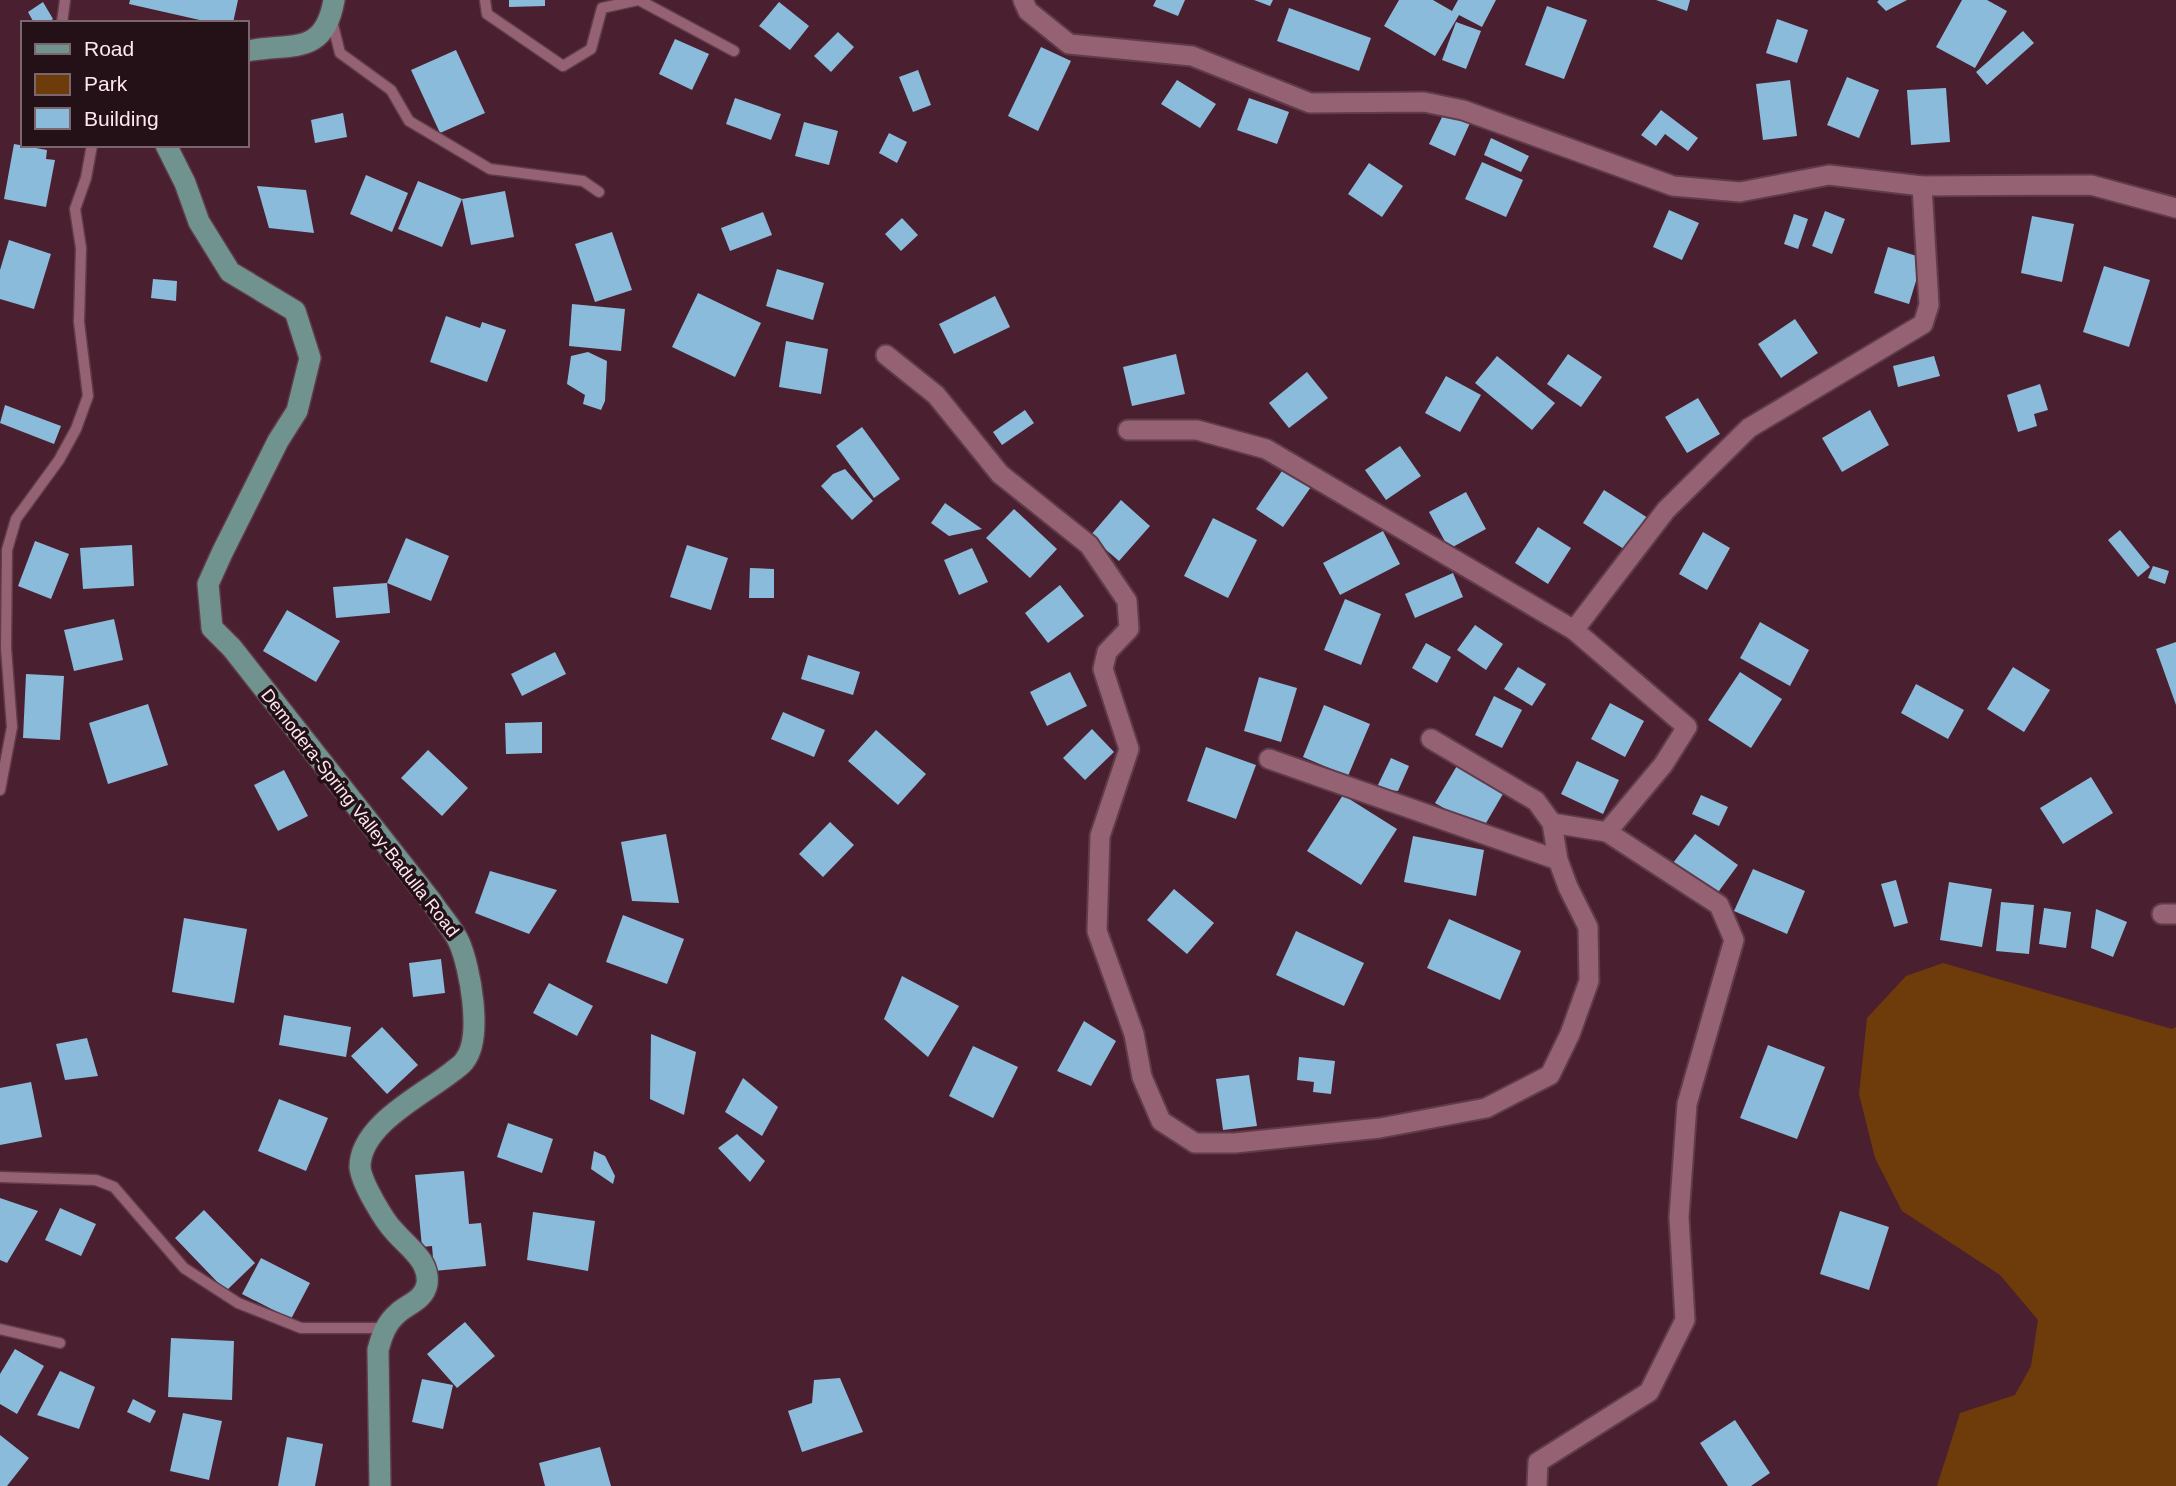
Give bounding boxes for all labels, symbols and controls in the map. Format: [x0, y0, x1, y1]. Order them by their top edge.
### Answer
legend [21, 21, 248, 147]
text: Road [84, 37, 134, 60]
text: Park [84, 72, 128, 95]
text: Building [84, 107, 159, 130]
street label: Demodera-Spring Valley-Badulla Road [257, 685, 463, 941]

